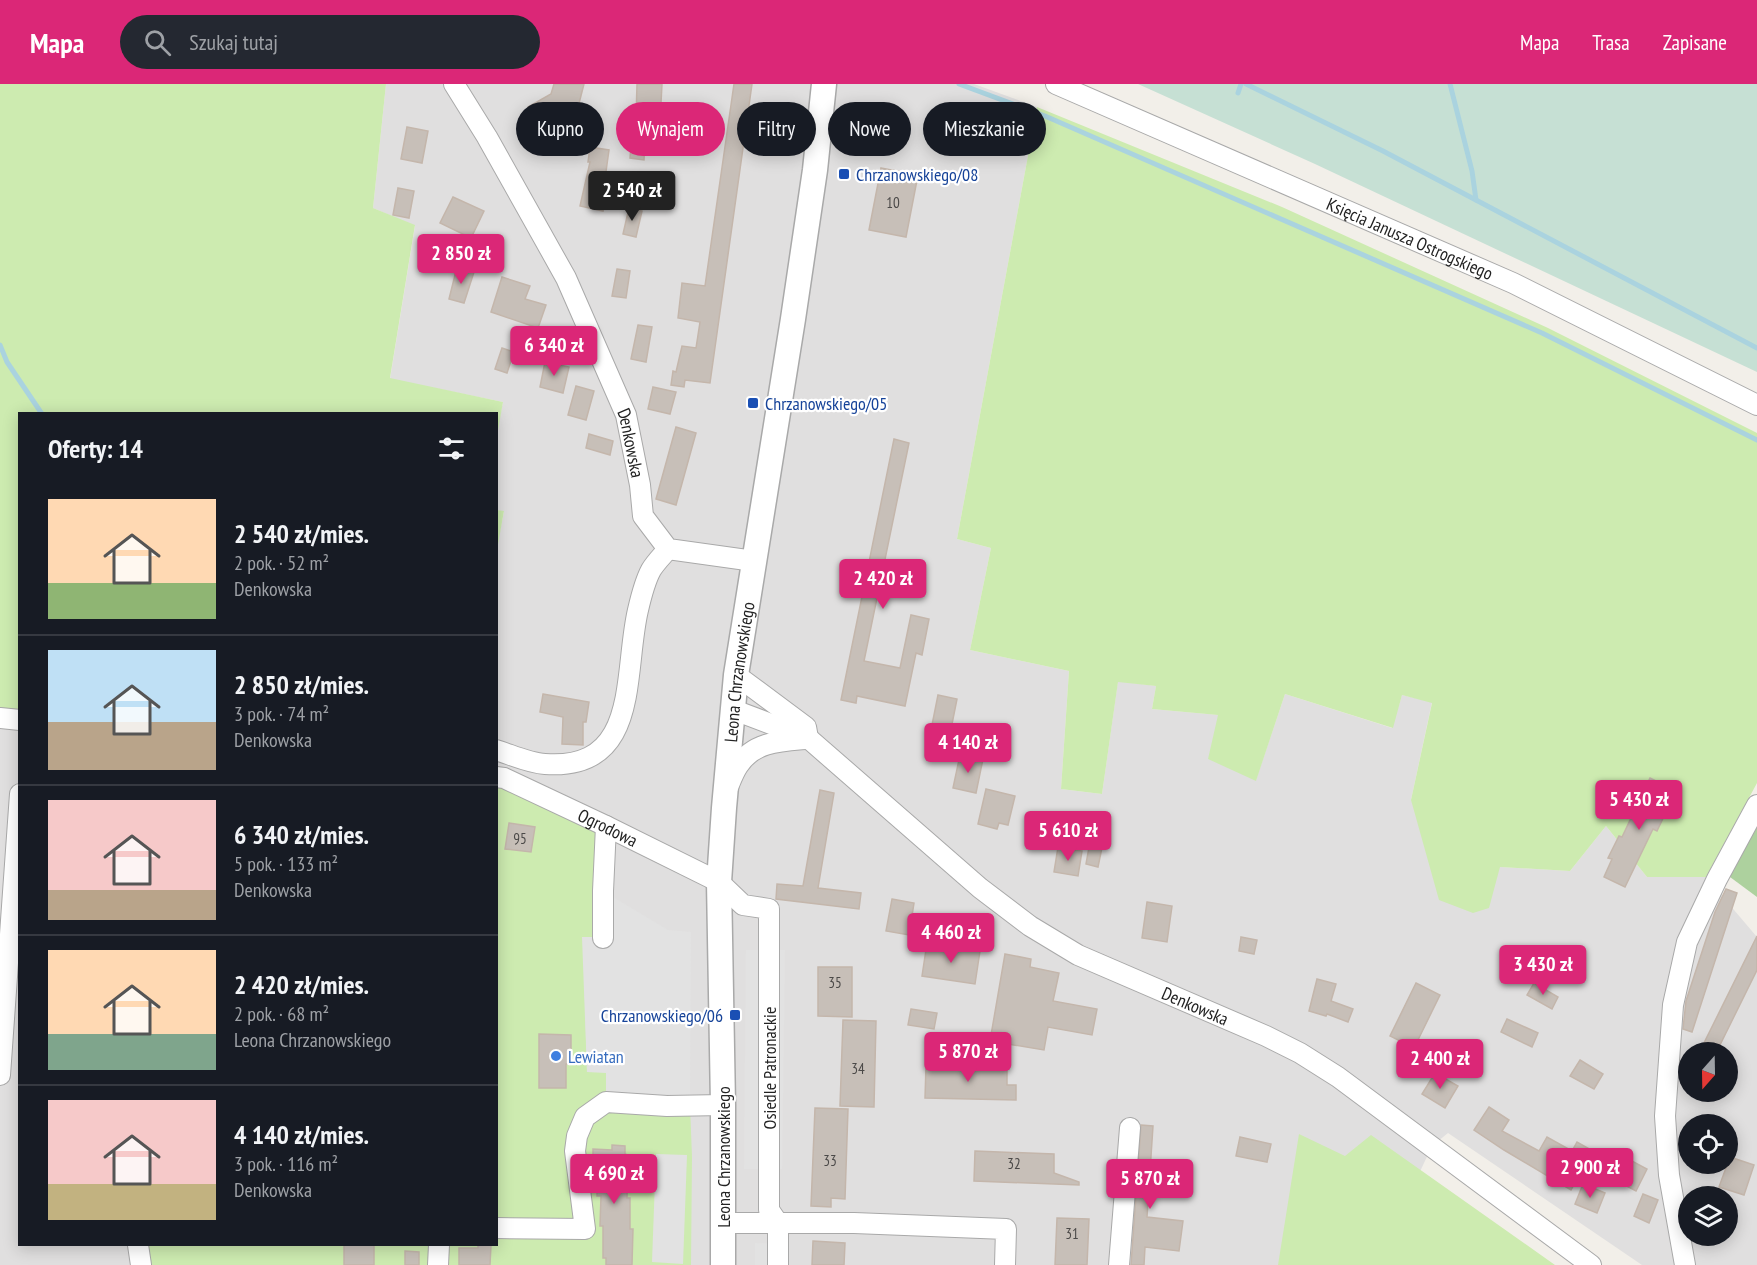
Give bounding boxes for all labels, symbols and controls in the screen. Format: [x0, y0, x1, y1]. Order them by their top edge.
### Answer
search box [120, 15, 540, 69]
text: Mapa [30, 24, 84, 61]
icon: search [141, 26, 174, 59]
text: Szukaj tutaj [189, 28, 278, 56]
text: Mapa [1520, 29, 1559, 56]
text: Trasa [1592, 29, 1630, 56]
text: Zapisane [1663, 29, 1727, 56]
chip: Kupno [516, 102, 604, 156]
chip: Wynajem [616, 102, 725, 156]
chip: Filtry [737, 102, 816, 156]
chip: Nowe [828, 102, 911, 156]
chip: Mieszkanie [923, 102, 1046, 156]
place label: Chrzanowskiego/08 [856, 163, 978, 186]
marker: Chrzanowskiego/08 [837, 167, 851, 181]
pin: 2 540 zł [570, 171, 694, 222]
text: 2 540 zł [602, 177, 662, 203]
street label: Księcia Janusza Ostrogskiego [1323, 192, 1497, 285]
house number: 10 [886, 193, 900, 212]
pin: 2 850 zł [399, 234, 523, 285]
text: 2 850 zł [431, 240, 491, 266]
pin: 6 340 zł [492, 326, 616, 377]
text: 6 340 zł [524, 332, 584, 358]
place label: Chrzanowskiego/05 [765, 392, 887, 415]
marker: Chrzanowskiego/05 [746, 396, 760, 410]
street label: Denkowska [613, 404, 650, 479]
text: Oferty: 14 [48, 432, 143, 465]
icon: filters [435, 432, 468, 465]
text: 2 540 zł/mies. [234, 517, 369, 550]
icon: home [96, 523, 168, 595]
text: 2 pok. · 52 m² [234, 550, 329, 576]
pin: 2 420 zł [821, 559, 945, 610]
text: 2 420 zł [853, 565, 913, 591]
text: Denkowska [234, 576, 312, 602]
street label: Leona Chrzanowskiego [718, 600, 759, 743]
text: 2 850 zł/mies. [234, 668, 369, 701]
icon: home [96, 674, 168, 746]
text: 3 pok. · 74 m² [234, 701, 329, 727]
pin: 4 140 zł [906, 723, 1030, 774]
text: Denkowska [234, 727, 312, 753]
text: 4 140 zł [938, 729, 998, 755]
pin: 5 430 zł [1577, 780, 1701, 831]
text: 5 430 zł [1609, 786, 1669, 812]
street label: Ogrodowa [574, 803, 642, 851]
pin: 5 610 zł [1006, 811, 1130, 862]
text: 5 610 zł [1038, 817, 1098, 843]
text: 6 340 zł/mies. [234, 818, 369, 851]
icon: home [96, 824, 168, 896]
house number: 95 [513, 829, 527, 848]
text: 5 pok. · 133 m² [234, 851, 338, 877]
text: Denkowska [234, 877, 312, 903]
pin: 4 460 zł [889, 913, 1013, 964]
text: 4 460 zł [921, 919, 981, 945]
pin: 3 430 zł [1481, 945, 1605, 996]
text: 3 430 zł [1513, 951, 1573, 977]
text: 2 420 zł/mies. [234, 968, 369, 1001]
house number: 35 [828, 973, 842, 992]
icon: home [96, 974, 168, 1046]
street label: Denkowska [1159, 981, 1232, 1030]
text: 2 pok. · 68 m² [234, 1001, 329, 1027]
place label: Chrzanowskiego/06 [601, 1004, 723, 1027]
street label: Osiedle Patronackie [758, 1007, 781, 1129]
marker: Chrzanowskiego/06 [728, 1008, 742, 1022]
text: Leona Chrzanowskiego [234, 1027, 391, 1053]
pin: 5 870 zł [906, 1032, 1030, 1083]
text: 5 870 zł [938, 1038, 998, 1064]
pin: 2 400 zł [1378, 1039, 1502, 1090]
north arrow [1678, 1042, 1738, 1102]
map controls [1678, 1042, 1738, 1246]
place label: Lewiatan [568, 1045, 624, 1068]
text: 2 400 zł [1410, 1045, 1470, 1071]
marker: Lewiatan [549, 1049, 563, 1063]
house number: 34 [851, 1059, 865, 1078]
street label: Leona Chrzanowskiego [712, 1086, 735, 1228]
button: locate [1678, 1114, 1738, 1174]
text: 4 140 zł/mies. [234, 1118, 369, 1151]
icon: home [96, 1124, 168, 1196]
pin: 2 900 zł [1528, 1148, 1652, 1199]
text: 3 pok. · 116 m² [234, 1151, 338, 1177]
house number: 33 [823, 1151, 837, 1170]
pin: 4 690 zł [552, 1154, 676, 1205]
house number: 32 [1007, 1154, 1021, 1173]
text: 2 900 zł [1560, 1154, 1620, 1180]
pin: 5 870 zł [1088, 1159, 1212, 1210]
text: 4 690 zł [584, 1160, 644, 1186]
text: 5 870 zł [1120, 1165, 1180, 1191]
text: Denkowska [234, 1177, 312, 1203]
button: layers [1678, 1186, 1738, 1246]
house number: 31 [1065, 1224, 1079, 1243]

